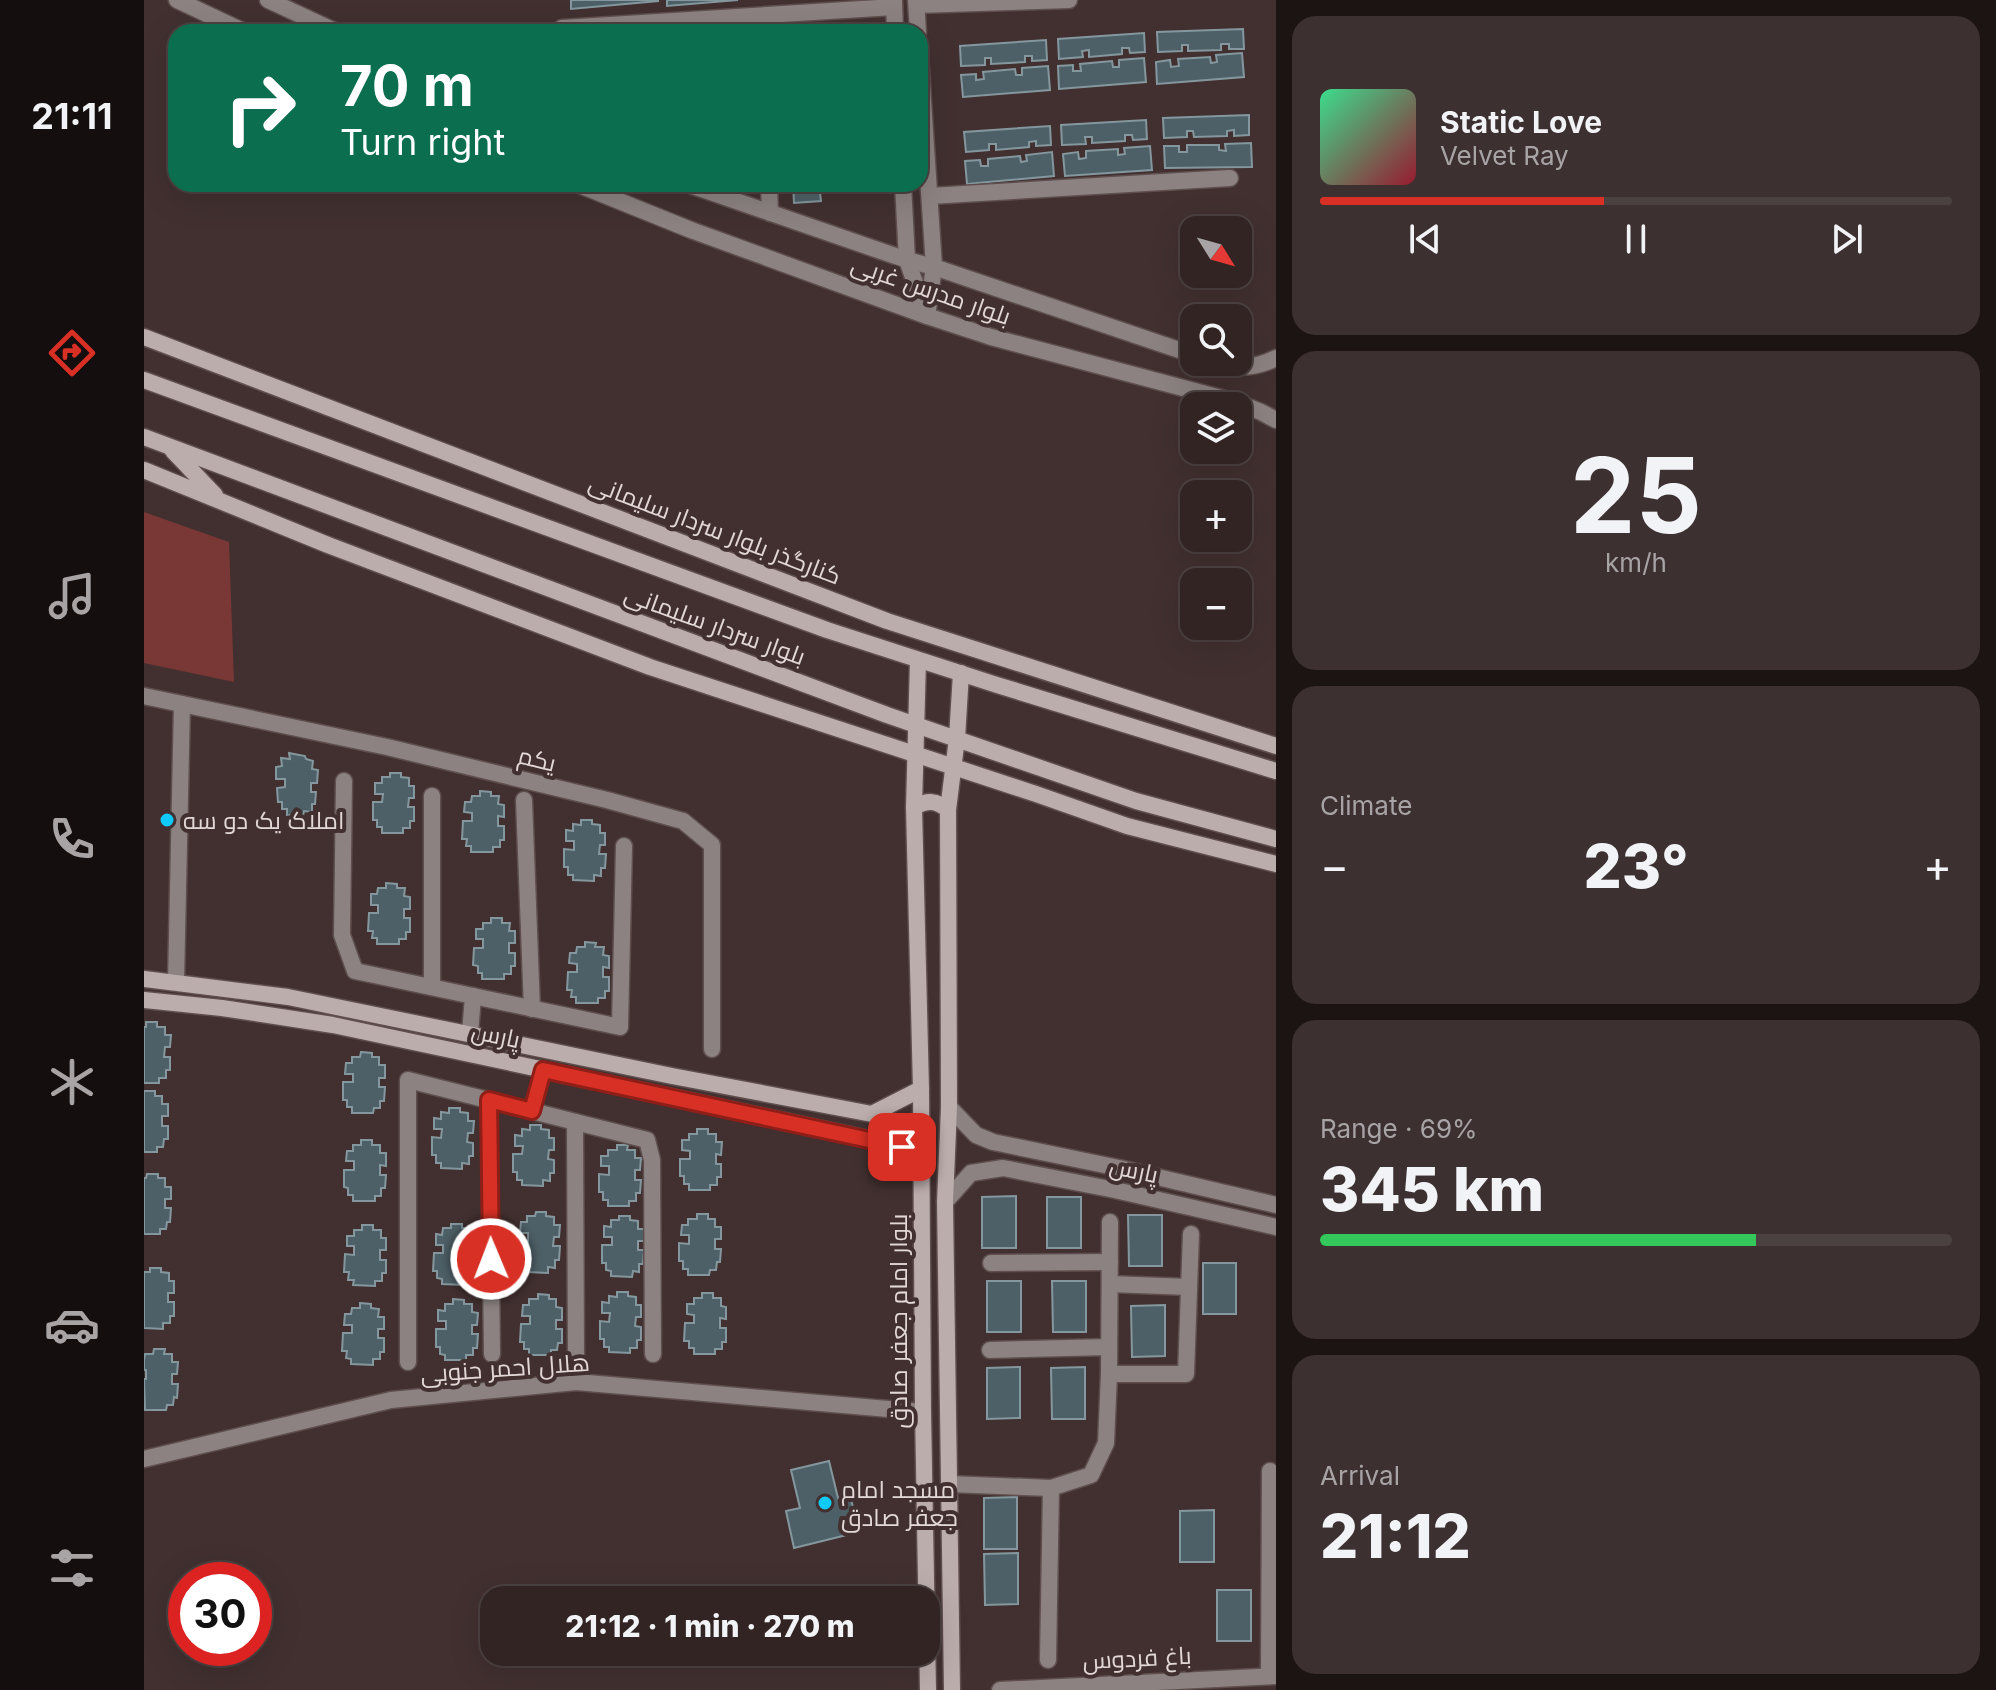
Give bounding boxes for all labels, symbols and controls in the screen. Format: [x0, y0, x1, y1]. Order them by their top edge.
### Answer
text: 70 m [340, 52, 474, 120]
icon: right [208, 56, 312, 160]
text: 21:11 [31, 94, 113, 138]
text: Static Love [1440, 104, 1602, 140]
text: Turn right [340, 120, 505, 164]
text: Velvet Ray [1440, 140, 1569, 171]
north arrow [1180, 216, 1252, 288]
map controls [1180, 216, 1252, 640]
icon: previous [1403, 217, 1447, 261]
icon: pause [1614, 217, 1658, 261]
icon: next [1825, 217, 1869, 261]
street label: بلوار مدرس غربی [848, 249, 1014, 331]
button: search [1180, 304, 1252, 376]
icon: directions [44, 325, 100, 381]
button: layers [1180, 392, 1252, 464]
text: 25 [1570, 432, 1702, 558]
street label: کنارگذر بلوار سردار سلیمانی [585, 468, 845, 590]
button: + [1180, 480, 1252, 552]
text: km/h [1605, 547, 1667, 578]
icon: music [44, 568, 100, 624]
button: − [1180, 568, 1252, 640]
street label: بلوار سردار سلیمانی [621, 579, 809, 671]
street label: یکم [515, 740, 560, 780]
text: Climate [1320, 790, 1412, 821]
place label: املاک یک دو سه [183, 806, 344, 835]
icon: phone [44, 811, 100, 867]
marker: املاک یک دو سه [158, 811, 176, 829]
text: 23° [1583, 830, 1689, 902]
text: − [1320, 839, 1349, 893]
text: + [1923, 839, 1952, 893]
street label: پارس [469, 1016, 523, 1056]
icon: climate [44, 1054, 100, 1110]
pin [868, 1113, 936, 1181]
text: Range · 69% [1320, 1113, 1478, 1144]
icon: arrive [880, 1125, 924, 1169]
street label: پارس [1107, 1151, 1161, 1191]
text: 345 km [1320, 1153, 1544, 1225]
street label: بلوار امام جعفر صادق [884, 1214, 915, 1428]
position arrow [449, 1217, 533, 1301]
icon: car [44, 1297, 100, 1353]
street label: هلال احمر جنوبی [419, 1348, 591, 1388]
text: Arrival [1320, 1460, 1400, 1491]
place label: مسجد امام جعفر صادق [841, 1475, 958, 1533]
marker: مسجد امام جعفر صادق [816, 1494, 834, 1512]
text: 21:12 [1320, 1500, 1471, 1572]
icon: filters [44, 1540, 100, 1596]
speed limit sign: 30 [168, 1562, 272, 1666]
text: 21:12 · 1 min · 270 m [565, 1608, 855, 1644]
street label: باغ فردوس [1082, 1641, 1192, 1677]

